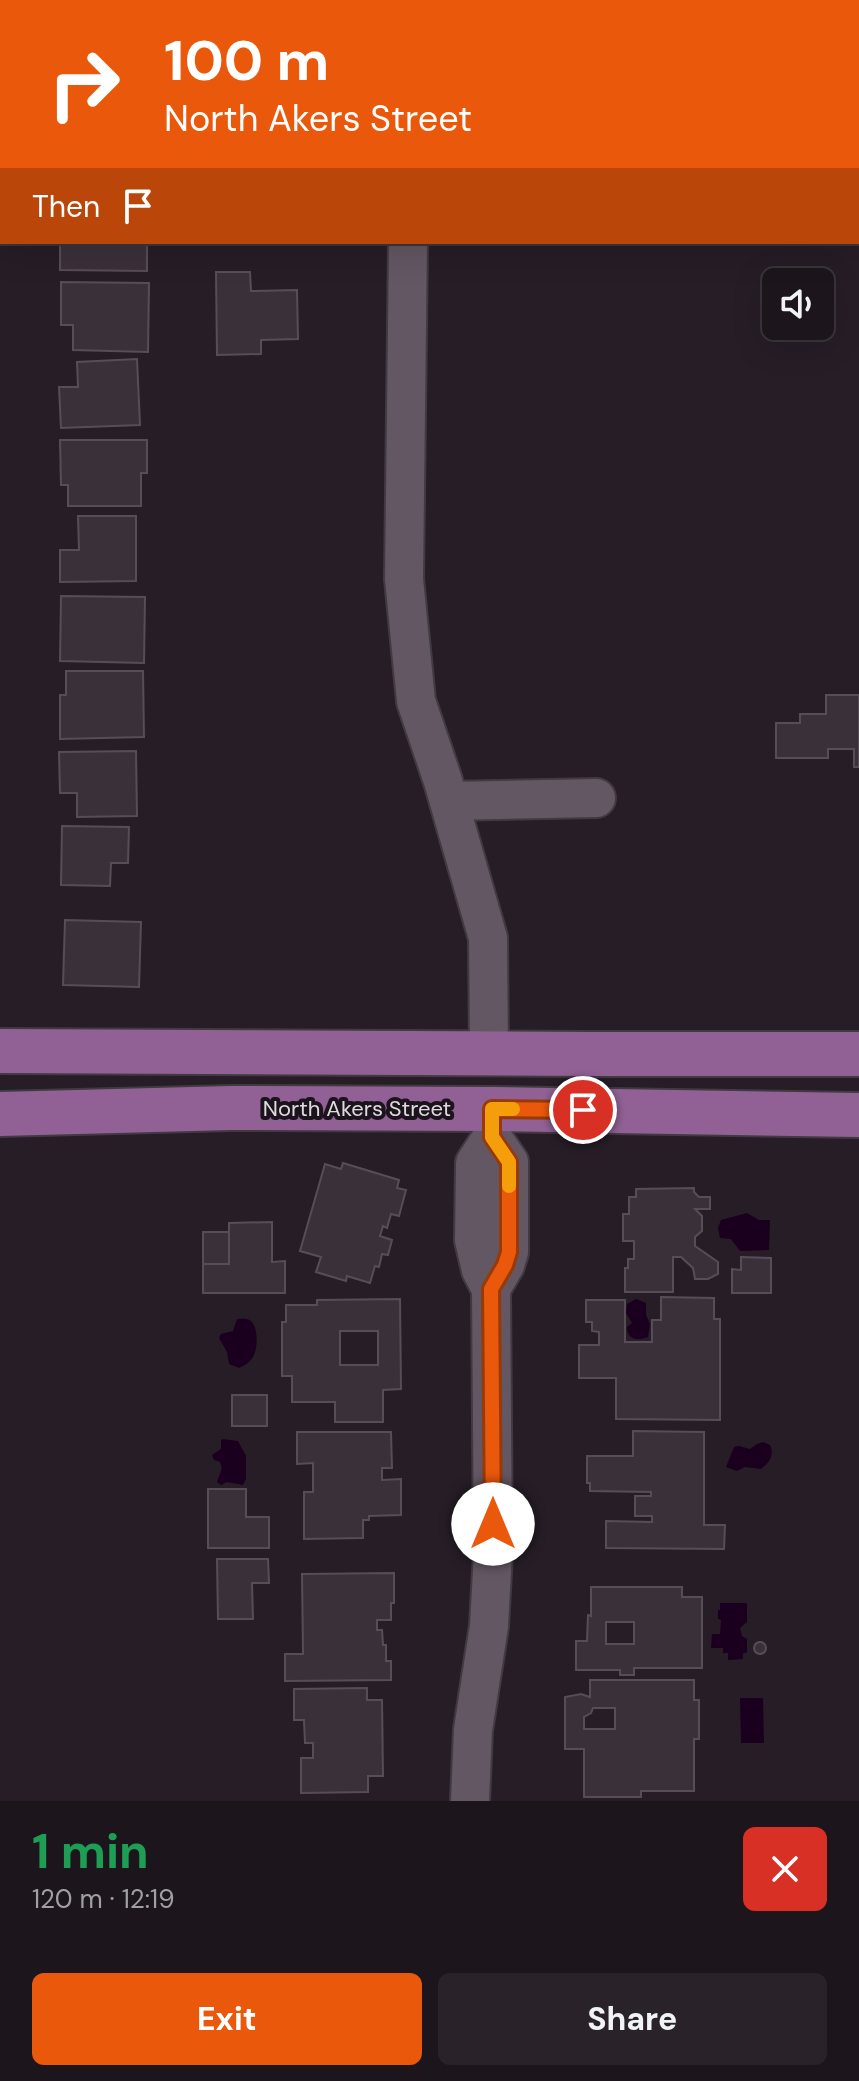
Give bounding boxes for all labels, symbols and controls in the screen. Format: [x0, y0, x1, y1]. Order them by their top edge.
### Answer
text: 100 m [164, 24, 329, 97]
icon: right [32, 32, 136, 136]
text: North Akers Street [164, 95, 472, 142]
icon: arrive [116, 184, 160, 228]
text: Then [32, 187, 100, 226]
map controls [762, 268, 834, 340]
button: sound [762, 268, 834, 340]
pin [549, 1076, 617, 1144]
icon: arrive [561, 1088, 605, 1132]
street label: North Akers Street [263, 1094, 451, 1123]
position arrow [451, 1482, 535, 1566]
text: 1 min [32, 1820, 149, 1883]
button: close [743, 1827, 827, 1911]
text: 120 m · 12:19 [32, 1882, 174, 1916]
button: Exit [32, 1973, 422, 2065]
button: Share [438, 1973, 827, 2065]

